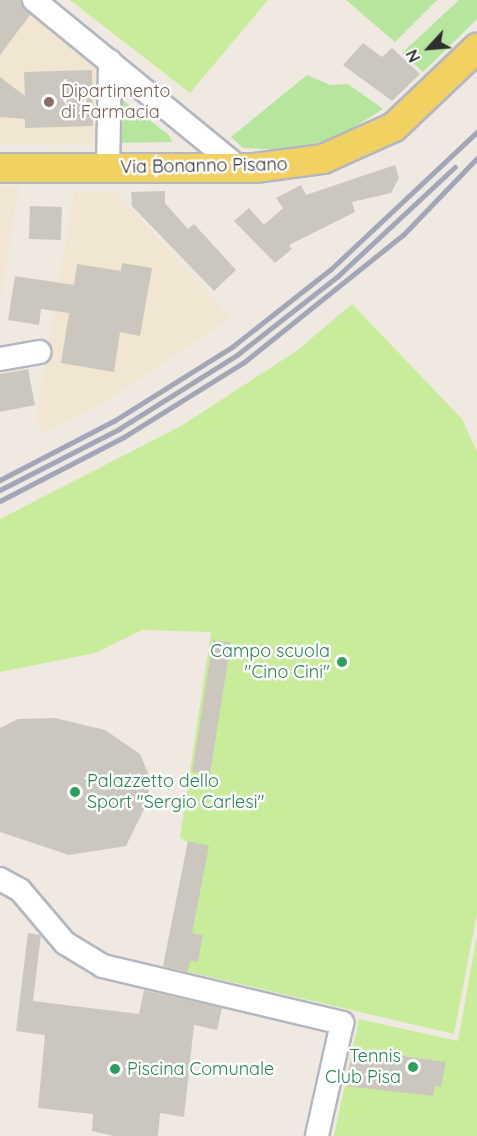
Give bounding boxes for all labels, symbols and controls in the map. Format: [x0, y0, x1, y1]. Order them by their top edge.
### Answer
north arrow [399, 18, 459, 78]
text: N [401, 46, 424, 66]
place label: Dipartimento di Farmacia [61, 81, 170, 124]
marker: Dipartimento di Farmacia [42, 95, 56, 109]
street label: Via Bonanno Pisano [120, 154, 288, 178]
place label: Campo scuola "Cino Cini" [210, 641, 330, 684]
marker: Campo scuola "Cino Cini" [335, 655, 349, 669]
place label: Palazzetto dello Sport "Sergio Carlesi" [87, 771, 264, 814]
marker: Palazzetto dello Sport "Sergio Carlesi" [68, 785, 82, 799]
place label: Tennis Club Pisa [325, 1046, 401, 1088]
place label: Piscina Comunale [127, 1058, 274, 1080]
marker: Tennis Club Pisa [406, 1060, 420, 1074]
marker: Piscina Comunale [108, 1062, 122, 1076]

